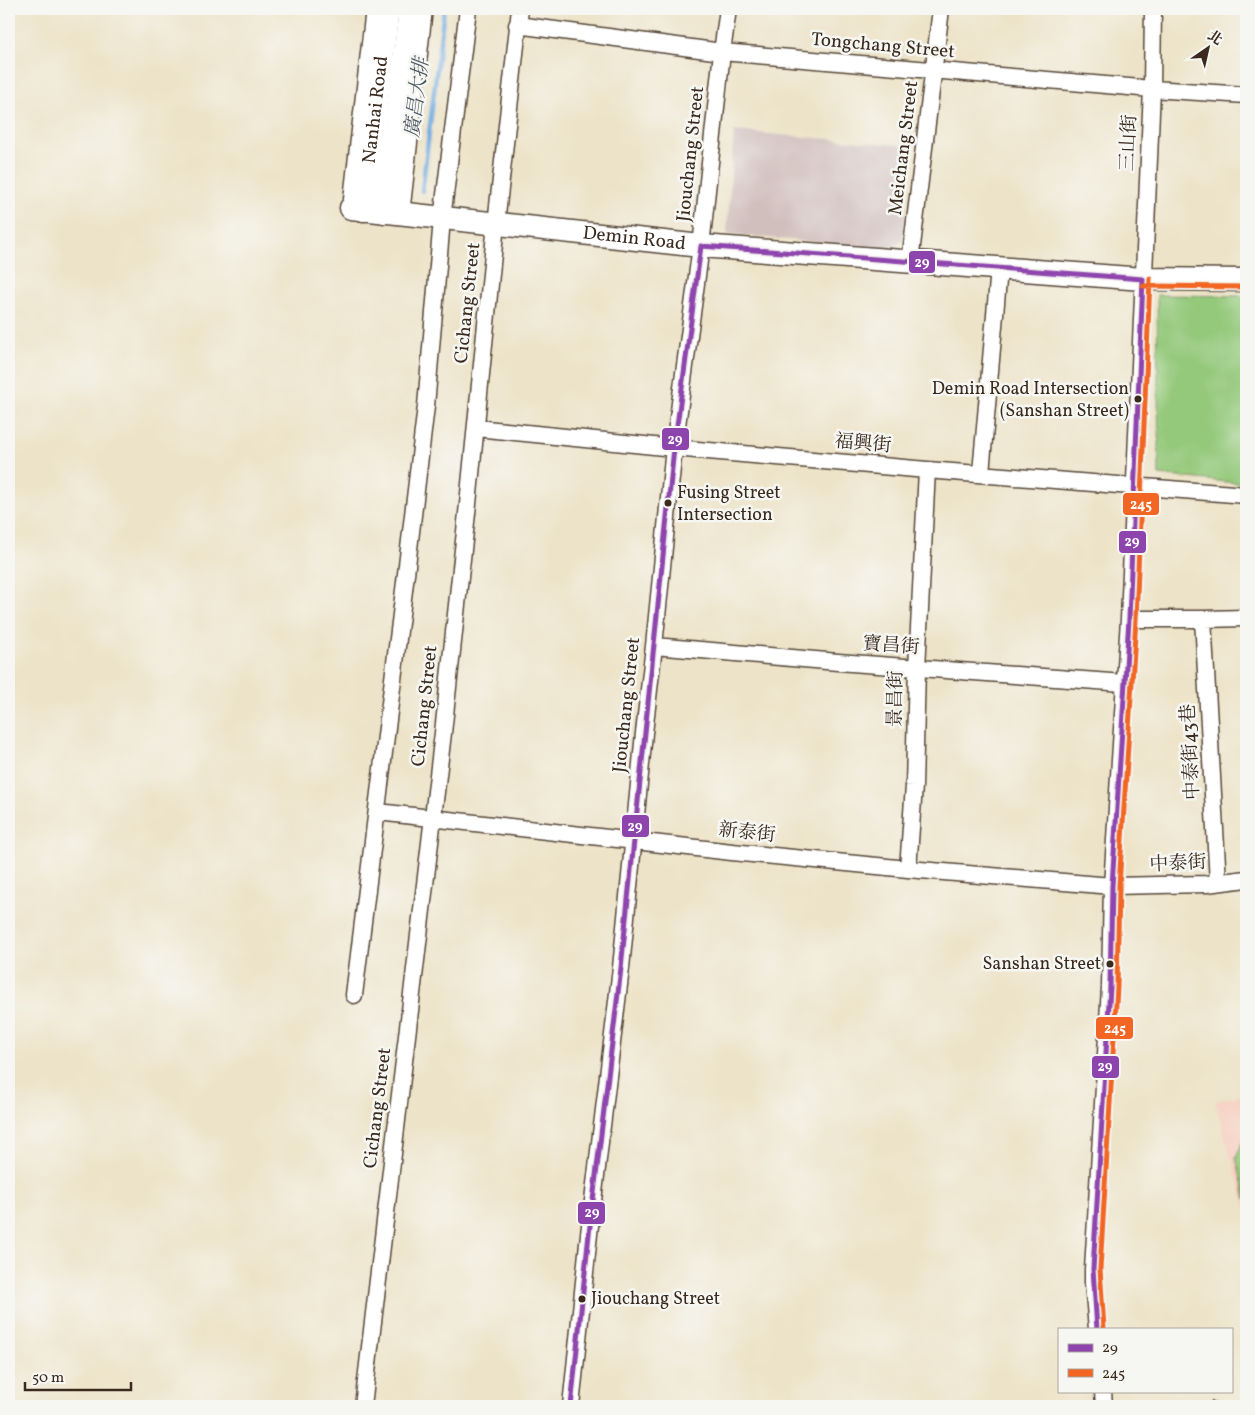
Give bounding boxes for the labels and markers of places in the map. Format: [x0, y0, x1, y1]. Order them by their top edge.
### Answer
place label: Demin Road Intersection (Sanshan Street) [932, 377, 1129, 424]
marker: Demin Road Intersection (Sanshan Street) [1133, 394, 1143, 404]
place label: Fusing Street Intersection [677, 481, 781, 528]
marker: Fusing Street Intersection [663, 498, 673, 508]
place label: Sanshan Street [982, 952, 1101, 977]
marker: Sanshan Street [1105, 959, 1115, 969]
place label: Jiouchang Street [591, 1287, 720, 1312]
marker: Jiouchang Street [577, 1294, 587, 1304]

